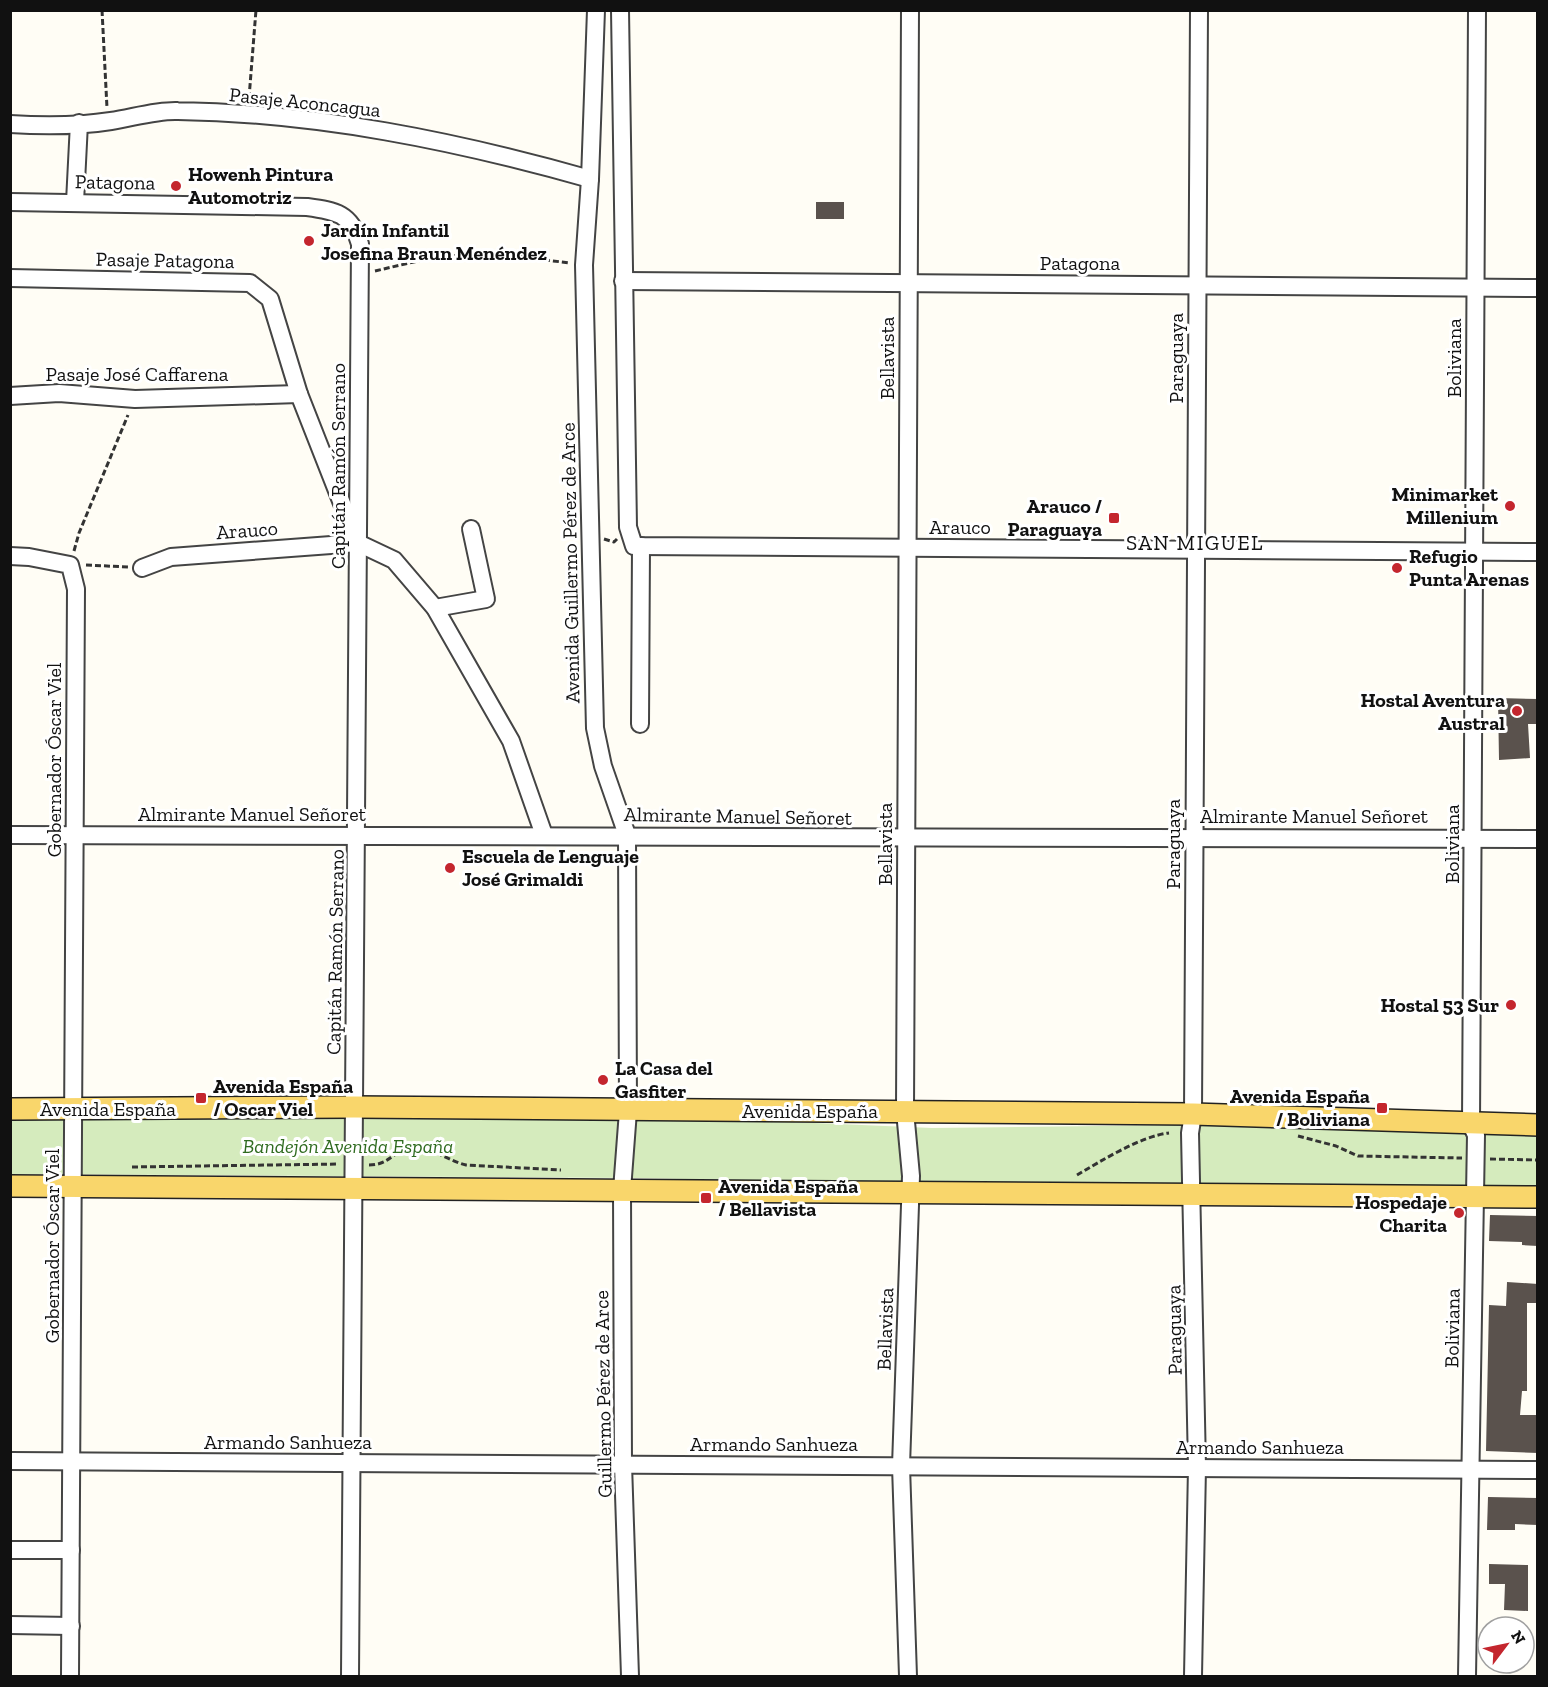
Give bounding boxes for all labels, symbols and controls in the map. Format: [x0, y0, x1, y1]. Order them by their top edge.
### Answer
street label: Pasaje Aconcagua [228, 82, 382, 122]
place label: Howenh Pintura Automotriz [188, 162, 333, 209]
street label: Patagona [75, 169, 156, 195]
marker: Howenh Pintura Automotriz [169, 179, 183, 193]
place label: Jardín Infantil Josefina Braun Menéndez [321, 218, 547, 265]
marker: Jardín Infantil Josefina Braun Menéndez [302, 234, 316, 248]
street label: Pasaje Patagona [95, 247, 235, 273]
street label: Patagona [1040, 251, 1121, 275]
street label: Paraguaya [1164, 312, 1188, 403]
street label: Bellavista [875, 316, 899, 399]
street label: Boliviana [1442, 318, 1466, 398]
street label: Pasaje José Caffarena [45, 362, 229, 386]
street label: Capitán Ramón Serrano [326, 363, 350, 569]
street label: Avenida Guillermo Pérez de Arce [556, 422, 584, 704]
place label: Minimarket Millenium [1391, 482, 1499, 529]
place label: Arauco / Paraguaya [1008, 494, 1102, 541]
marker: Minimarket Millenium [1503, 499, 1517, 513]
marker: Arauco / Paraguaya [1107, 511, 1121, 525]
street label: Arauco [929, 515, 991, 539]
street label: Arauco [215, 516, 279, 544]
district label: SAN MIGUEL [1126, 530, 1264, 555]
place label: Refugio Punta Arenas [1409, 544, 1529, 591]
marker: Refugio Punta Arenas [1390, 561, 1404, 575]
street label: Gobernador Óscar Viel [42, 663, 66, 857]
place label: Hostal Aventura Austral [1361, 688, 1505, 735]
marker: Hostal Aventura Austral [1510, 704, 1524, 718]
street label: Paraguaya [1161, 798, 1185, 889]
street label: Almirante Manuel Señoret [138, 802, 367, 826]
street label: Almirante Manuel Señoret [624, 802, 853, 830]
street label: Bellavista [873, 802, 897, 885]
street label: Almirante Manuel Señoret [1200, 804, 1429, 828]
street label: Boliviana [1440, 804, 1464, 884]
place label: Escuela de Lenguaje José Grimaldi [462, 844, 639, 891]
street label: Capitán Ramón Serrano [321, 849, 349, 1055]
marker: Escuela de Lenguaje José Grimaldi [443, 861, 457, 875]
place label: Hostal 53 Sur [1381, 993, 1499, 1017]
marker: Hostal 53 Sur [1504, 998, 1518, 1012]
place label: La Casa del Gasfiter [615, 1056, 713, 1103]
marker: La Casa del Gasfiter [596, 1073, 610, 1087]
place label: Avenida España / Oscar Viel [213, 1074, 353, 1121]
place label: Avenida España / Boliviana [1230, 1084, 1370, 1131]
marker: Avenida España / Oscar Viel [194, 1091, 208, 1105]
street label: Avenida España [40, 1097, 176, 1121]
street label: Avenida España [742, 1099, 878, 1123]
marker: Avenida España / Boliviana [1375, 1101, 1389, 1115]
park label: Bandejón Avenida España [243, 1134, 453, 1158]
street label: Gobernador Óscar Viel [40, 1149, 64, 1343]
place label: Avenida España / Bellavista [718, 1174, 858, 1221]
place label: Hospedaje Charita [1355, 1190, 1447, 1237]
marker: Avenida España / Bellavista [699, 1191, 713, 1205]
marker: Hospedaje Charita [1452, 1206, 1466, 1220]
street label: Paraguaya [1161, 1284, 1187, 1375]
street label: Bellavista [872, 1287, 898, 1371]
street label: Boliviana [1439, 1288, 1465, 1368]
street label: Guillermo Pérez de Arce [589, 1290, 617, 1498]
street label: Armando Sanhueza [204, 1430, 372, 1454]
street label: Armando Sanhueza [690, 1432, 858, 1456]
street label: Armando Sanhueza [1176, 1435, 1344, 1459]
north arrow [1476, 1615, 1536, 1675]
text: N [1507, 1627, 1530, 1648]

